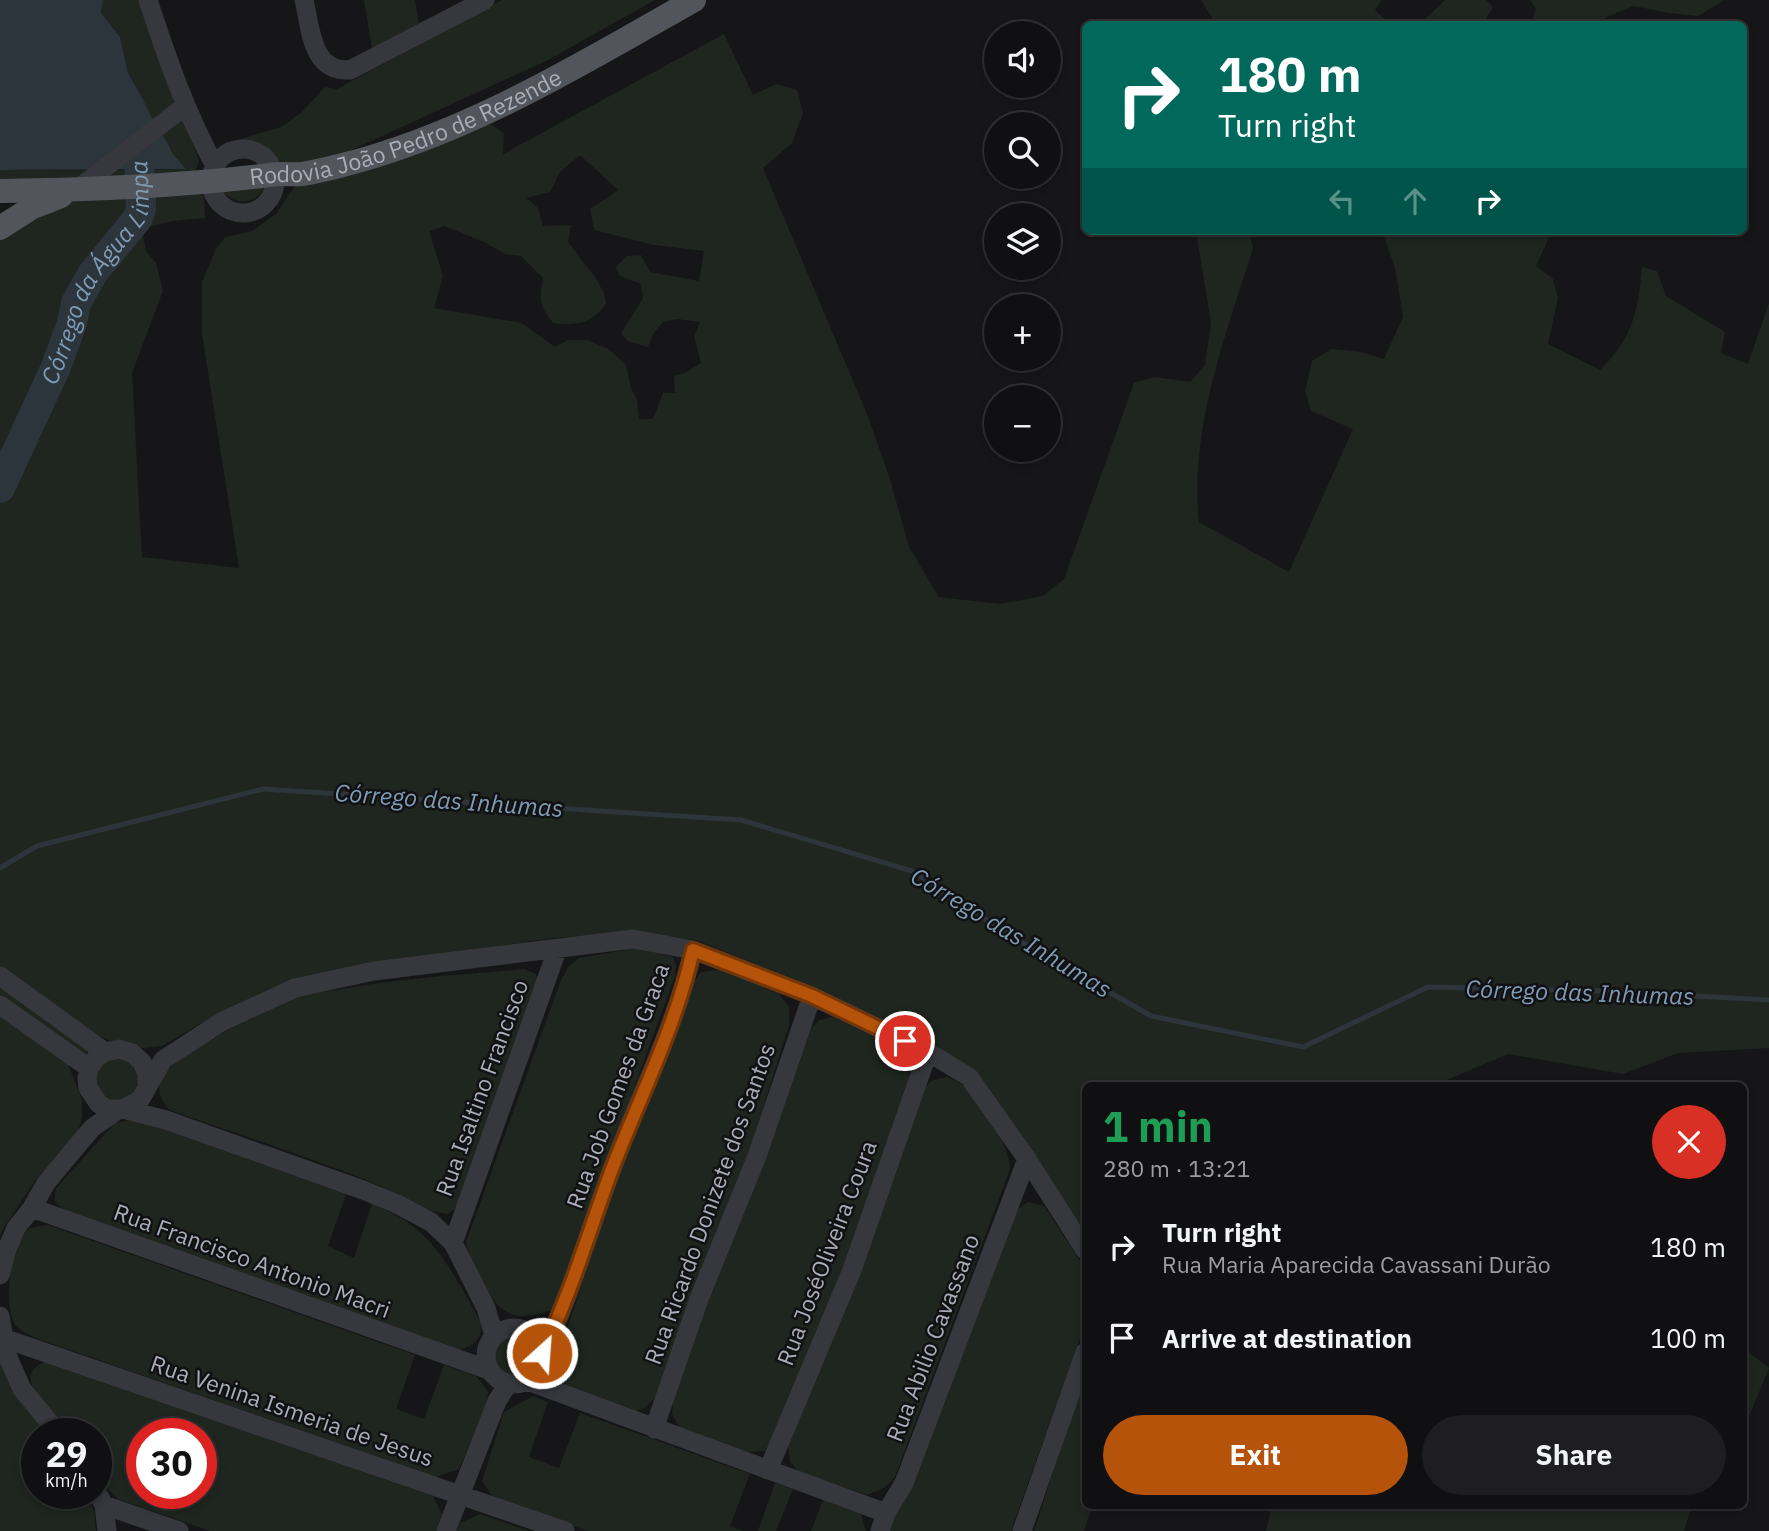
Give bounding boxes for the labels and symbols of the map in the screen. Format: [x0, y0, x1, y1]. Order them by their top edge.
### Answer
street label: Rodovia João Pedro de Rezende [248, 61, 567, 191]
water label: Córrego da Água Limpa [33, 160, 156, 389]
water label: Córrego das Inhumas [334, 776, 564, 824]
water label: Córrego das Inhumas [905, 860, 1118, 1005]
street label: Rua Job Gomes da Graca [559, 959, 675, 1212]
water label: Córrego das Inhumas [1465, 972, 1695, 1012]
street label: Rua Isaltino Francisco [428, 975, 534, 1200]
pin [875, 1011, 935, 1071]
street label: Rua Ricardo Donizete dos Santos [637, 1039, 781, 1368]
street label: Rua JoséOliveira Coura [769, 1136, 883, 1369]
street label: Rua Francisco Antonio Macri [110, 1196, 395, 1324]
street label: Rua Abilio Cavassano [879, 1230, 985, 1446]
position arrow [505, 1316, 579, 1390]
street label: Rua Venina Ismeria de Jesus [147, 1347, 438, 1473]
speed limit sign: 30 [126, 1418, 217, 1509]

